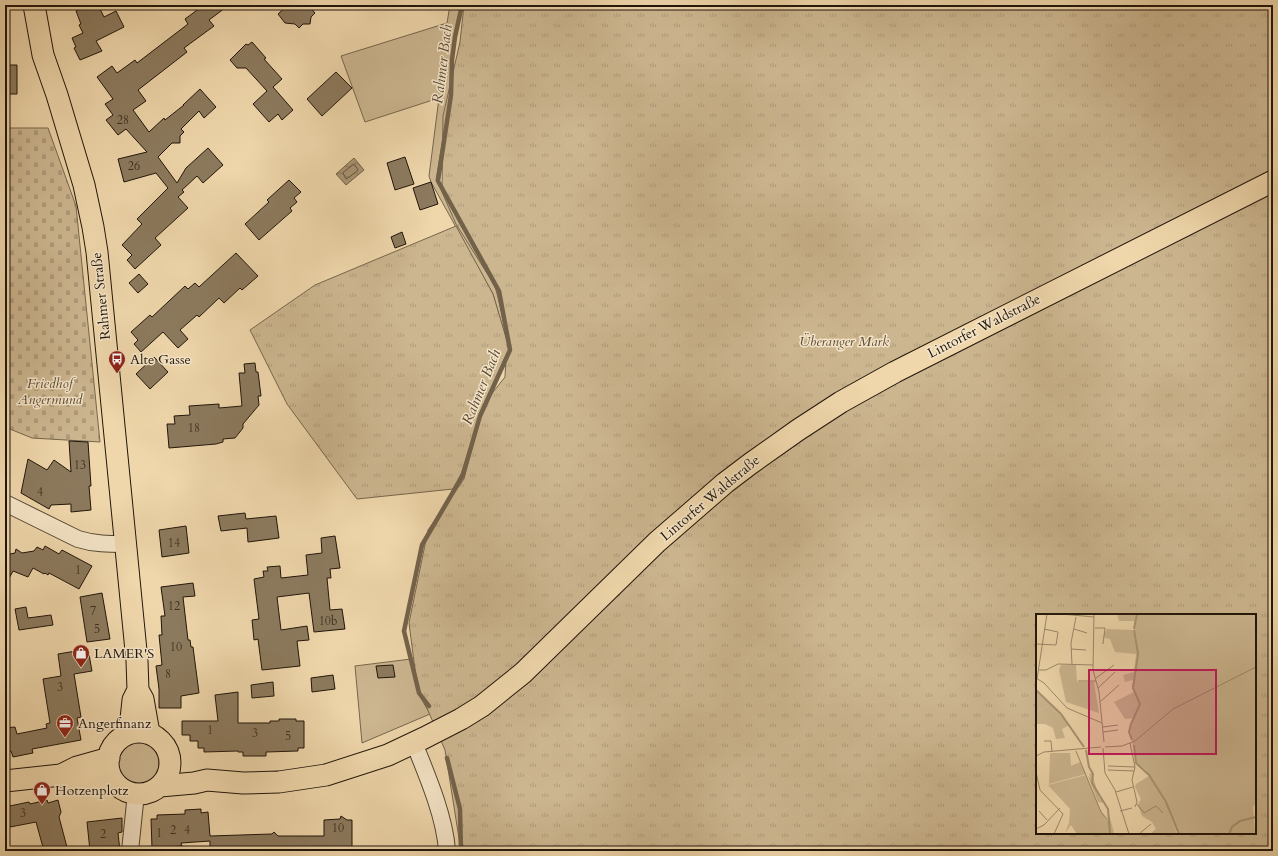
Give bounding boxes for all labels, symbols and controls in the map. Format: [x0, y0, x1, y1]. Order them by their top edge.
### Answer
water label: Rahmer Bach [427, 22, 457, 105]
house number: 28 [117, 112, 129, 128]
house number: 26 [128, 158, 140, 174]
street label: Rahmer Straße [87, 251, 115, 341]
street label: Lintorfer Waldstraße [924, 289, 1044, 363]
park label: Überanger Mark [799, 332, 889, 351]
water label: Rahmer Bach [457, 346, 505, 428]
bus stop icon: Alte Gasse [107, 349, 127, 374]
place label: Alte Gasse [130, 350, 191, 369]
park label: Friedhof Angermund [17, 374, 84, 409]
house number: 18 [188, 420, 200, 436]
street label: Lintorfer Waldstraße [656, 451, 764, 545]
house number: 13 [74, 457, 86, 473]
house number: 4 [37, 484, 43, 500]
house number: 14 [168, 535, 180, 551]
house number: 1 [75, 562, 81, 578]
house number: 12 [168, 598, 180, 614]
house number: 7 [90, 603, 96, 619]
house number: 10b [319, 613, 337, 629]
inset map [1036, 614, 1256, 834]
house number: 5 [94, 621, 100, 637]
house number: 10 [170, 639, 182, 655]
shop icon: LAMER'S [71, 643, 91, 668]
place label: LAMER'S [94, 644, 154, 663]
house number: 8 [165, 666, 171, 682]
house number: 3 [57, 679, 63, 695]
office icon: Angerfinanz [55, 713, 75, 738]
place label: Angerfinanz [78, 714, 152, 733]
house number: 1 [207, 722, 213, 738]
house number: 3 [252, 725, 258, 741]
house number: 5 [285, 728, 291, 744]
shop icon: Hotzenplotz [32, 780, 52, 805]
place label: Hotzenplotz [55, 781, 129, 800]
house number: 3 [20, 805, 26, 821]
house number: 10 [332, 820, 344, 836]
house number: 2 [170, 822, 176, 838]
house number: 4 [184, 822, 190, 838]
house number: 1 [156, 825, 162, 841]
house number: 2 [100, 826, 106, 842]

